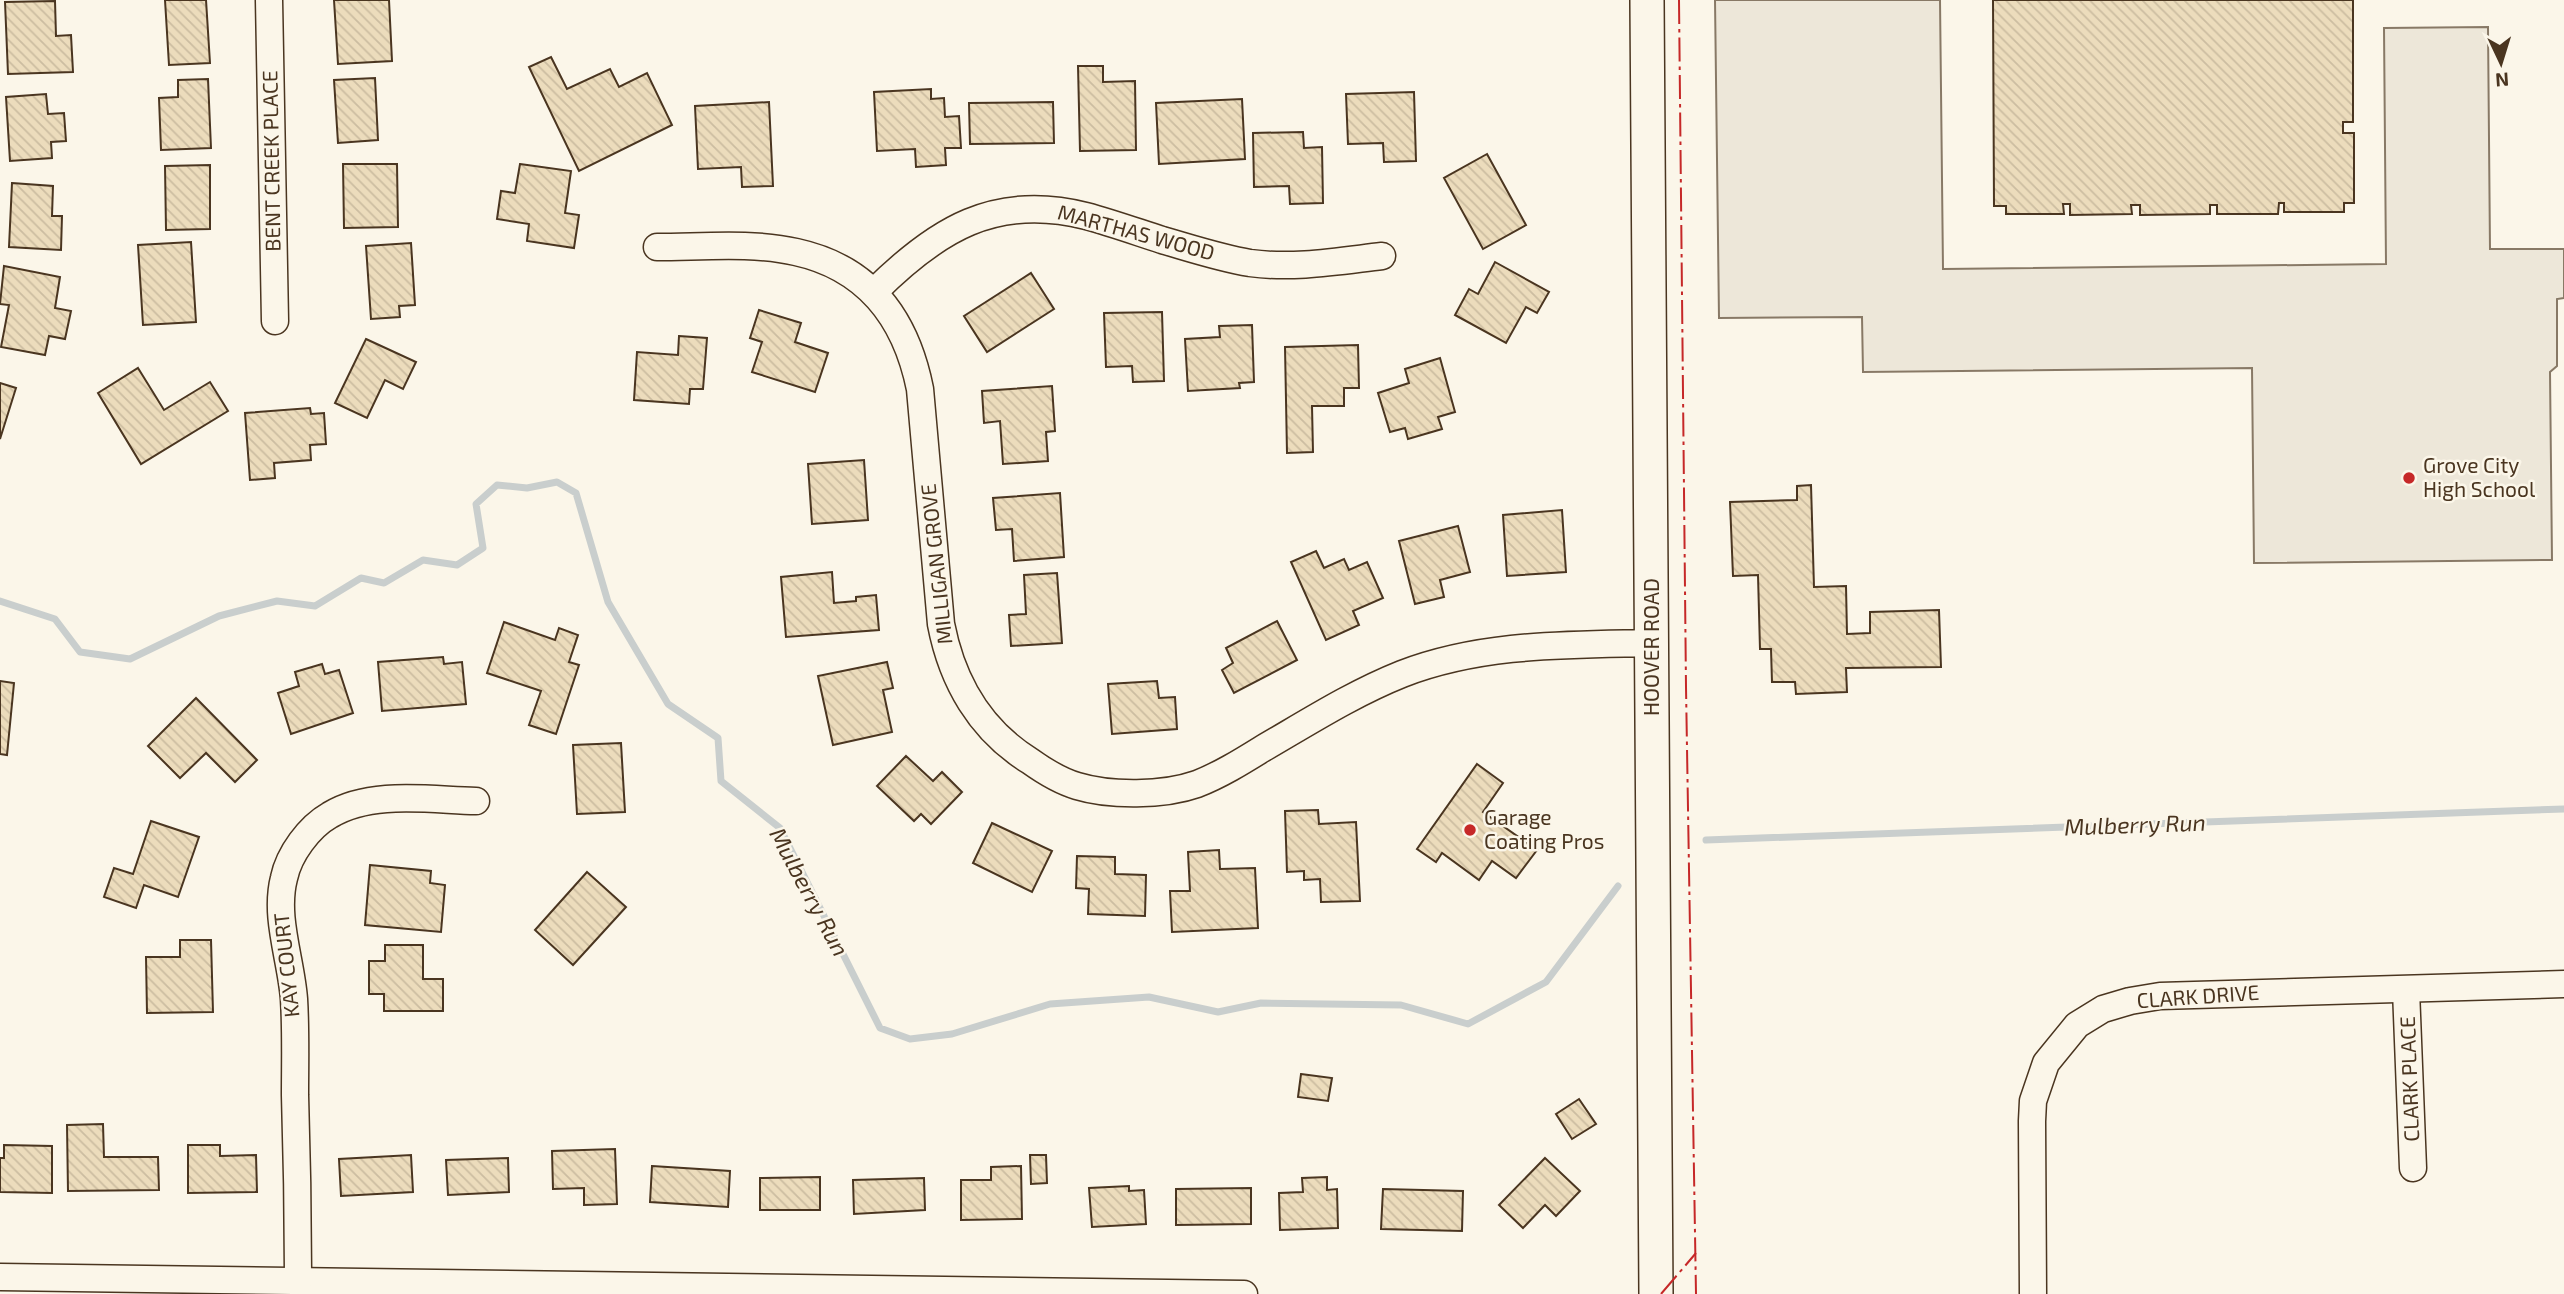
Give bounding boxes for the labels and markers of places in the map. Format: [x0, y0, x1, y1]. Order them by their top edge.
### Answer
place label: Grove City High School [2423, 452, 2536, 501]
marker: Grove City High School [2401, 470, 2417, 486]
place label: Garage Coating Pros [1484, 804, 1604, 853]
marker: Garage Coating Pros [1462, 822, 1478, 838]

